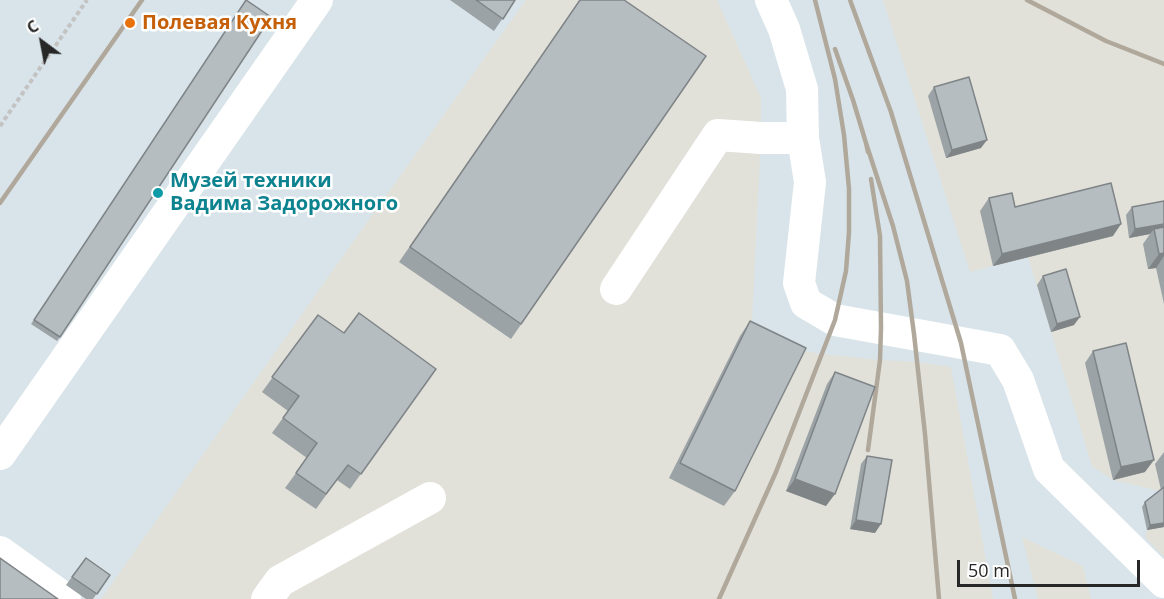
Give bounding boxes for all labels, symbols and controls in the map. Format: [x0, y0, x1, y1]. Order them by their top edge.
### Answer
place label: Полевая Кухня [142, 11, 297, 35]
north arrow [12, 12, 72, 72]
text: С [22, 15, 43, 39]
marker: Полевая Кухня [123, 16, 137, 30]
place label: Музей техники Вадима Задорожного [170, 169, 398, 216]
marker: Музей техники Вадима Задорожного [151, 186, 165, 200]
scale bar [960, 548, 1143, 586]
text: 50 m [968, 558, 1010, 582]

